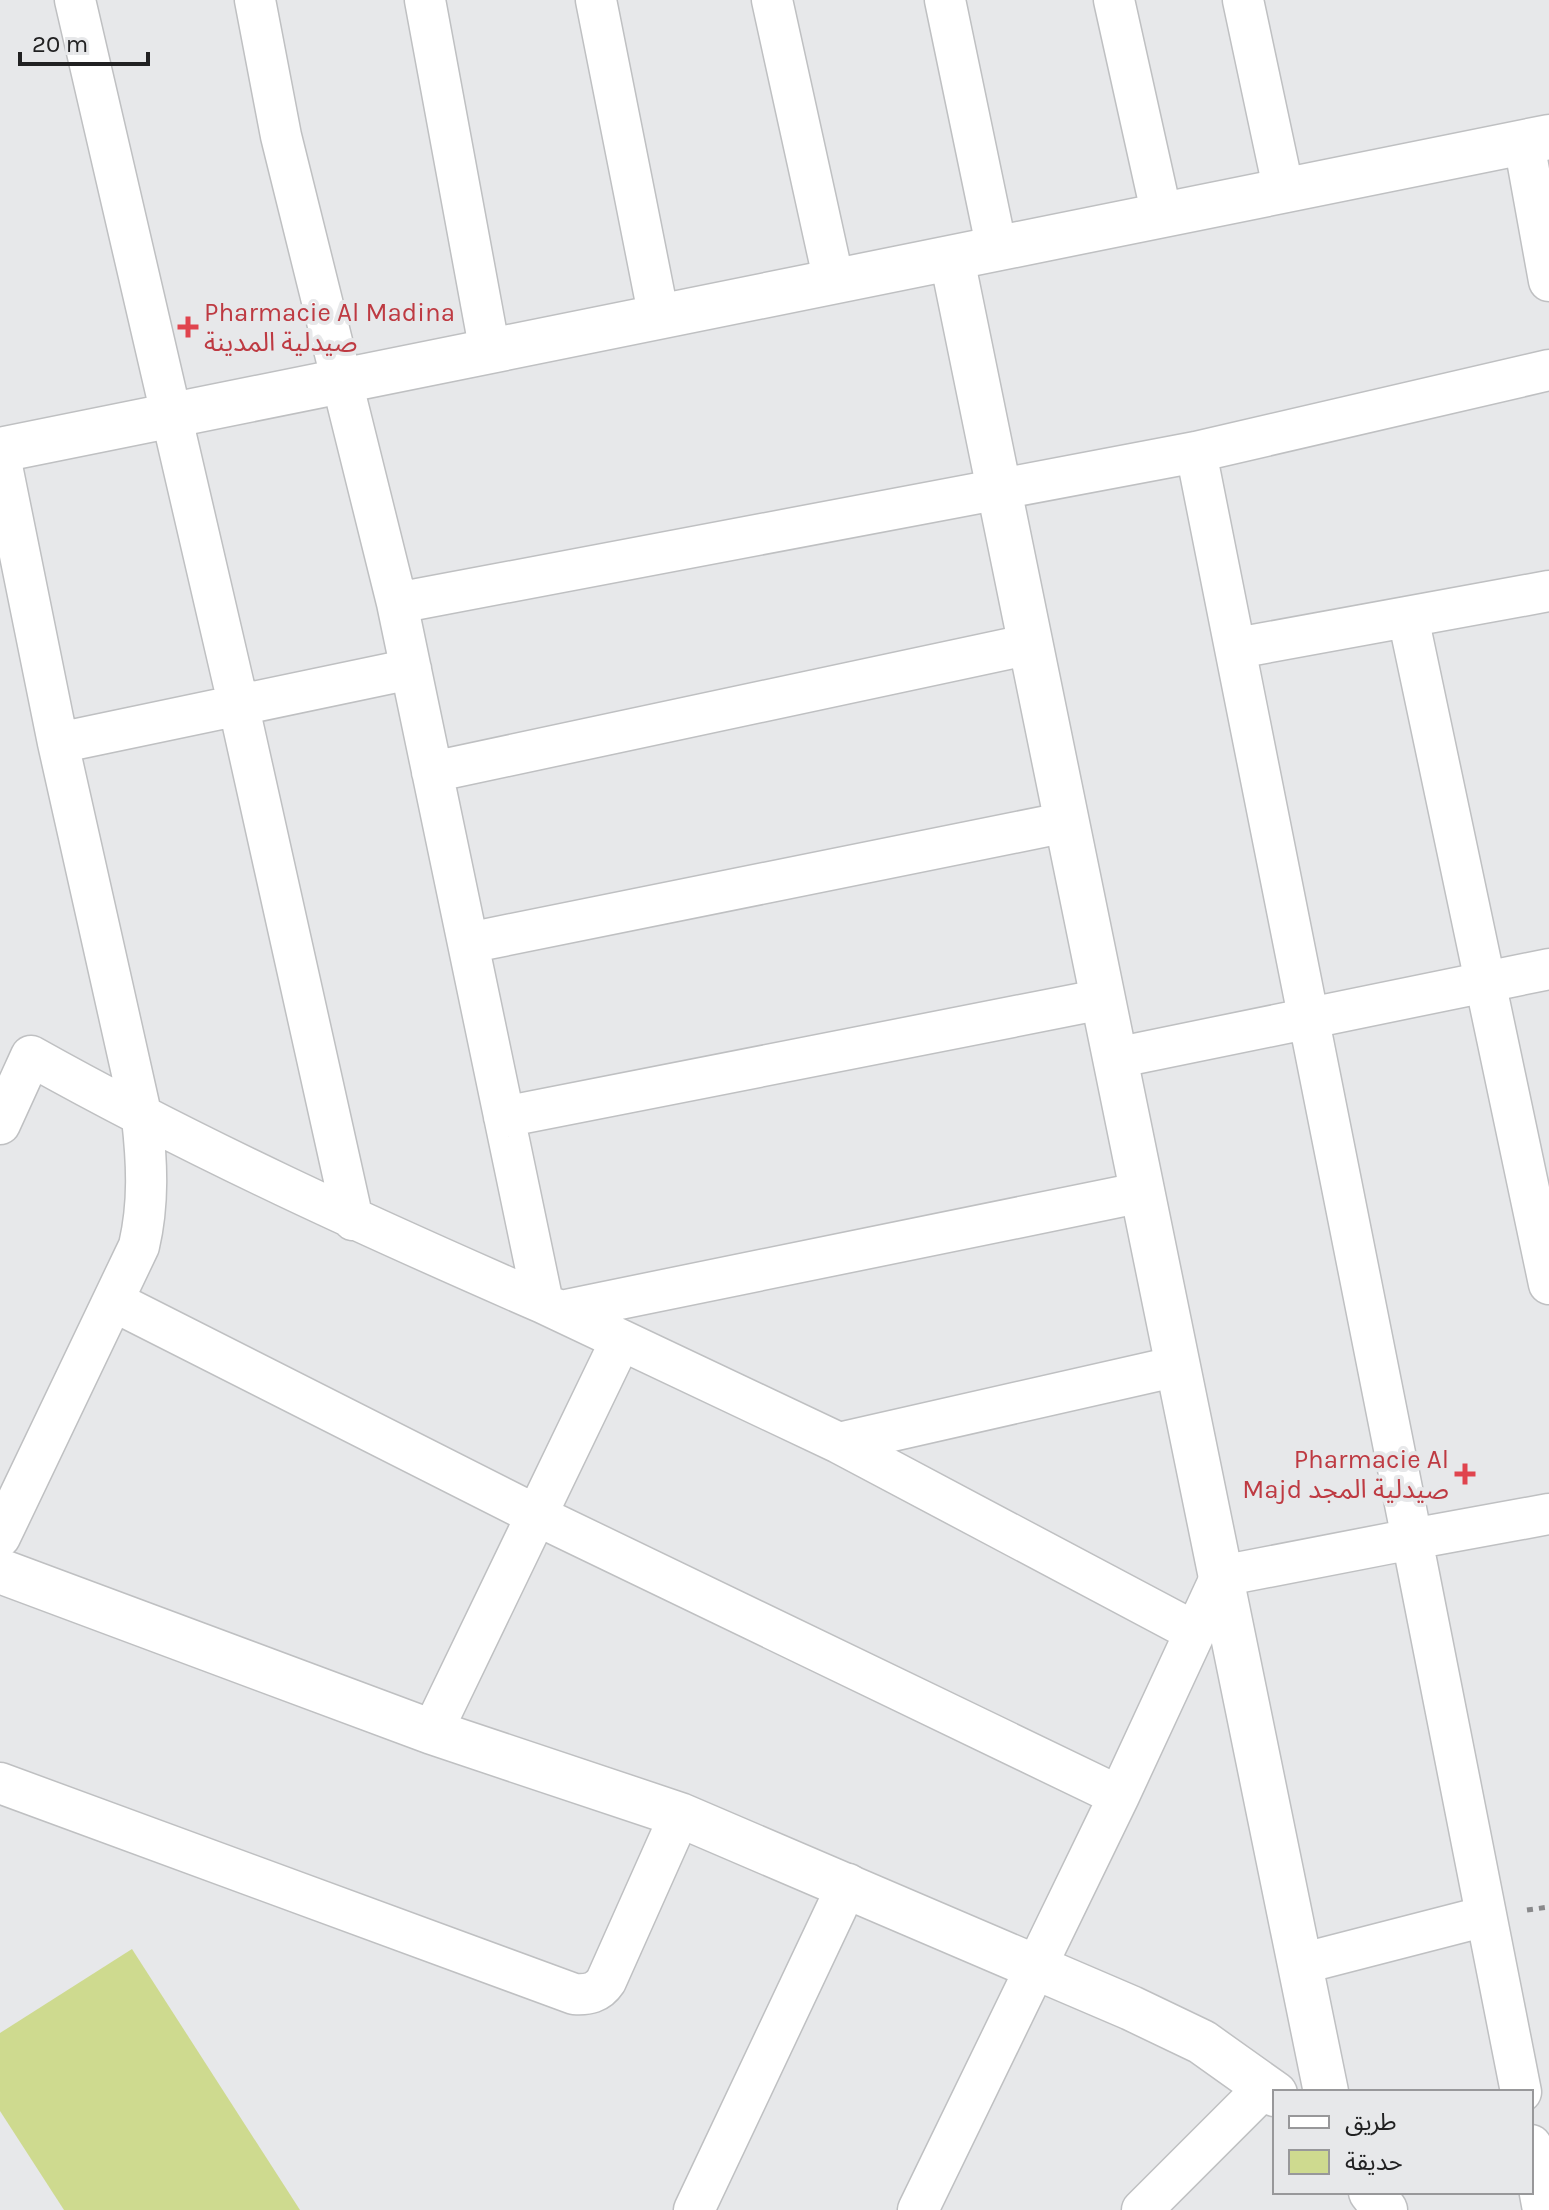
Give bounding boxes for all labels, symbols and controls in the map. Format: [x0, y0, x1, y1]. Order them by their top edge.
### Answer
scale bar [20, 16, 148, 66]
text: 20 m [32, 30, 88, 58]
place label: Pharmacie Al Madina صيدلية المدينة [204, 297, 455, 358]
marker: Pharmacie Al Madina صيدلية المدينة [179, 318, 197, 336]
place label: Pharmacie Al Majd صيدلية المجد [1242, 1444, 1449, 1505]
marker: Pharmacie Al Majd صيدلية المجد [1456, 1465, 1474, 1483]
legend [1273, 2090, 1533, 2194]
text: طريق [1345, 2108, 1397, 2137]
text: حديقة [1345, 2148, 1403, 2176]

